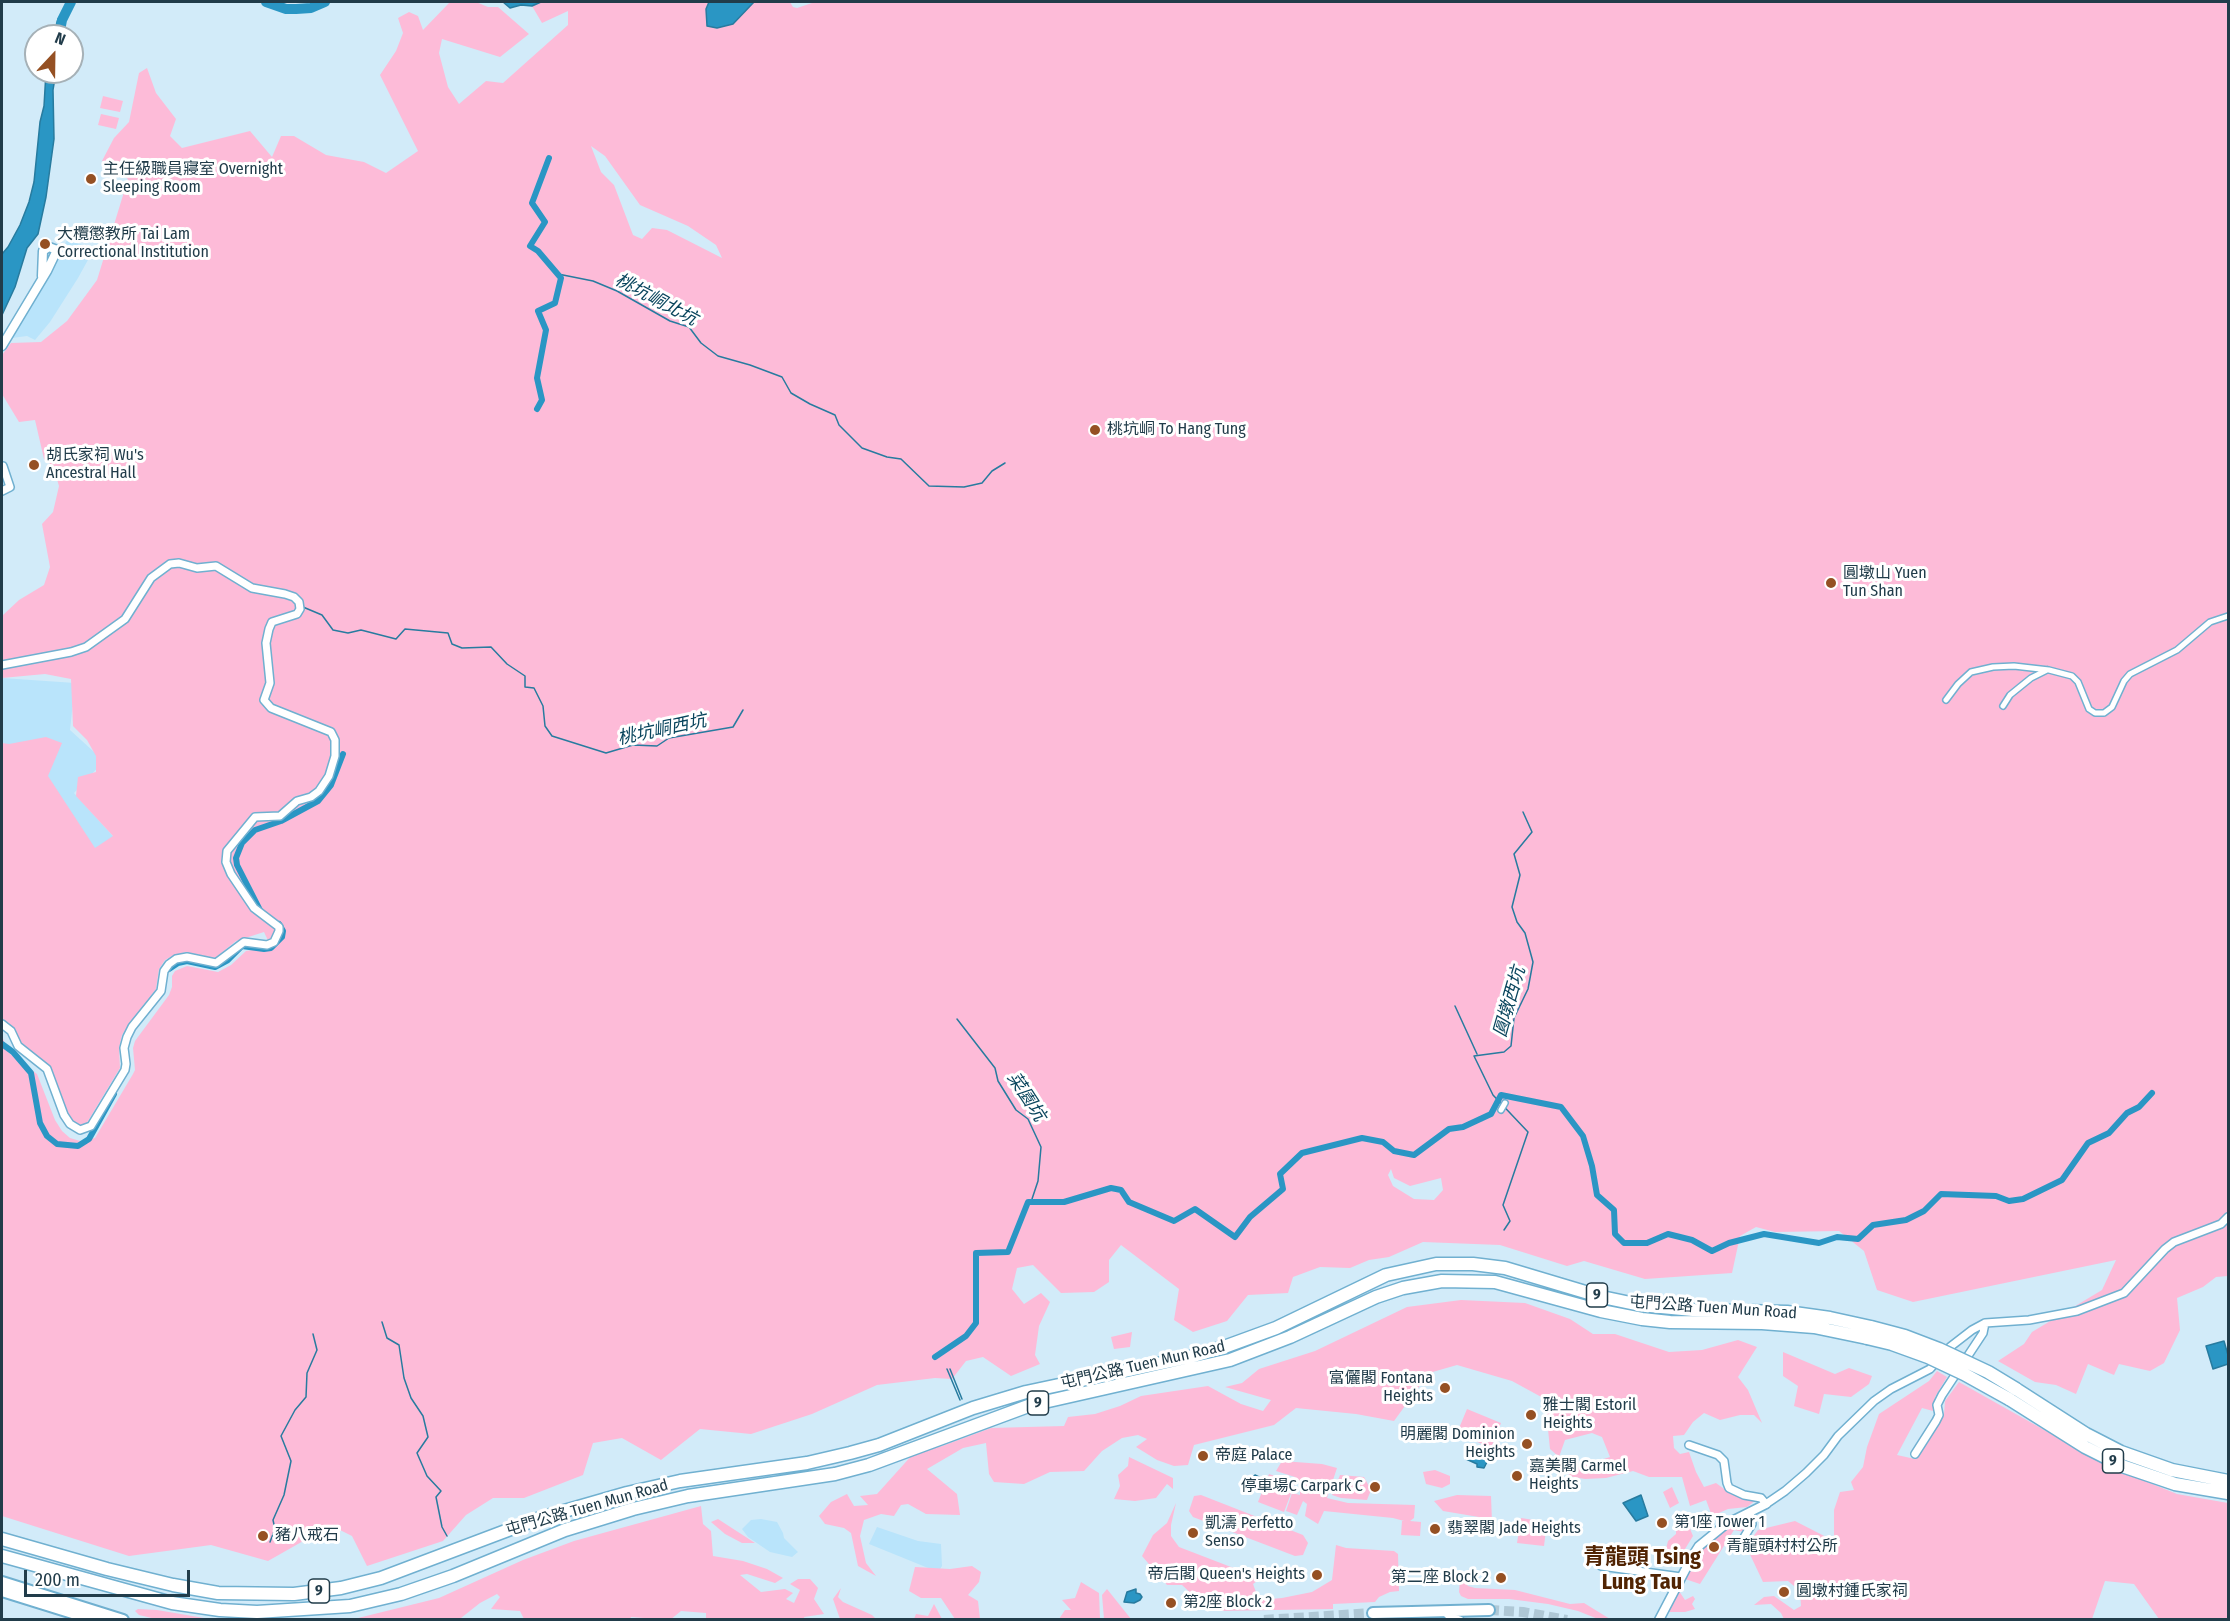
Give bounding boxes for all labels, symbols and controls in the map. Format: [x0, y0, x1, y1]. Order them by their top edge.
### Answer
north arrow [24, 24, 84, 84]
text: N [52, 28, 68, 49]
place label: 主任級職員寢室 Overnight Sleeping Room [103, 160, 283, 198]
marker: 主任級職員寢室 Overnight Sleeping Room [84, 172, 98, 186]
place label: 大欖懲教所 Tai Lam Correctional Institution [57, 225, 209, 263]
marker: 大欖懲教所 Tai Lam Correctional Institution [38, 237, 52, 251]
water label: 桃坑峒北坑 [611, 269, 701, 331]
place label: 桃坑峒 To Hang Tung [1107, 420, 1246, 440]
marker: 桃坑峒 To Hang Tung [1088, 423, 1102, 437]
place label: 胡氏家祠 Wu's Ancestral Hall [46, 446, 144, 484]
marker: 胡氏家祠 Wu's Ancestral Hall [27, 458, 41, 472]
place label: 圓墩山 Yuen Tun Shan [1843, 564, 1927, 602]
marker: 圓墩山 Yuen Tun Shan [1824, 576, 1838, 590]
water label: 桃坑峒西坑 [616, 710, 708, 750]
water label: 圓墩西坑 [1490, 964, 1530, 1040]
water label: 菜園坑 [1002, 1068, 1050, 1126]
road number: 9 [1586, 1283, 1608, 1307]
street label: 屯門公路 Tuen Mun Road [1628, 1293, 1798, 1323]
street label: 屯門公路 Tuen Mun Road [1059, 1337, 1227, 1393]
place label: 富儷閣 Fontana Heights [1329, 1369, 1433, 1407]
marker: 富儷閣 Fontana Heights [1438, 1381, 1452, 1395]
road number: 9 [1028, 1391, 1048, 1415]
place label: 雅士閣 Estoril Heights [1543, 1396, 1636, 1434]
marker: 雅士閣 Estoril Heights [1524, 1408, 1538, 1422]
place label: 明麗閣 Dominion Heights [1400, 1425, 1515, 1463]
marker: 明麗閣 Dominion Heights [1520, 1437, 1534, 1451]
place label: 帝庭 Palace [1215, 1446, 1292, 1466]
marker: 帝庭 Palace [1196, 1449, 1210, 1463]
road number: 9 [2102, 1449, 2124, 1473]
place label: 嘉美閣 Carmel Heights [1529, 1457, 1627, 1495]
marker: 嘉美閣 Carmel Heights [1510, 1469, 1524, 1483]
street label: 屯門公路 Tuen Mun Road [504, 1476, 670, 1540]
place label: 停車場C Carpark C [1241, 1477, 1363, 1497]
marker: 停車場C Carpark C [1368, 1480, 1382, 1494]
place label: 第1座 Tower 1 [1674, 1513, 1765, 1533]
place label: 凱濤 Perfetto Senso [1205, 1514, 1293, 1552]
marker: 第1座 Tower 1 [1655, 1516, 1669, 1530]
place label: 翡翠閣 Jade Heights [1447, 1519, 1581, 1539]
marker: 翡翠閣 Jade Heights [1428, 1522, 1442, 1536]
place label: 豬八戒石 [275, 1526, 339, 1546]
marker: 凱濤 Perfetto Senso [1186, 1526, 1200, 1540]
marker: 豬八戒石 [256, 1529, 270, 1543]
place label: 青龍頭村村公所 [1726, 1537, 1838, 1557]
marker: 青龍頭村村公所 [1707, 1540, 1721, 1554]
district label: 青龍頭 Tsing Lung Tau [1583, 1545, 1701, 1597]
scale bar [27, 1558, 194, 1596]
place label: 帝后閣 Queen's Heights [1147, 1565, 1305, 1585]
marker: 帝后閣 Queen's Heights [1310, 1568, 1324, 1582]
place label: 第二座 Block 2 [1391, 1568, 1489, 1588]
text: 200 m [35, 1569, 80, 1591]
marker: 第二座 Block 2 [1494, 1571, 1508, 1585]
road number: 9 [308, 1579, 330, 1603]
place label: 圓墩村鍾氏家祠 [1796, 1582, 1908, 1602]
marker: 圓墩村鍾氏家祠 [1777, 1585, 1791, 1599]
place label: 第2座 Block 2 [1183, 1593, 1272, 1613]
marker: 第2座 Block 2 [1164, 1596, 1178, 1610]

